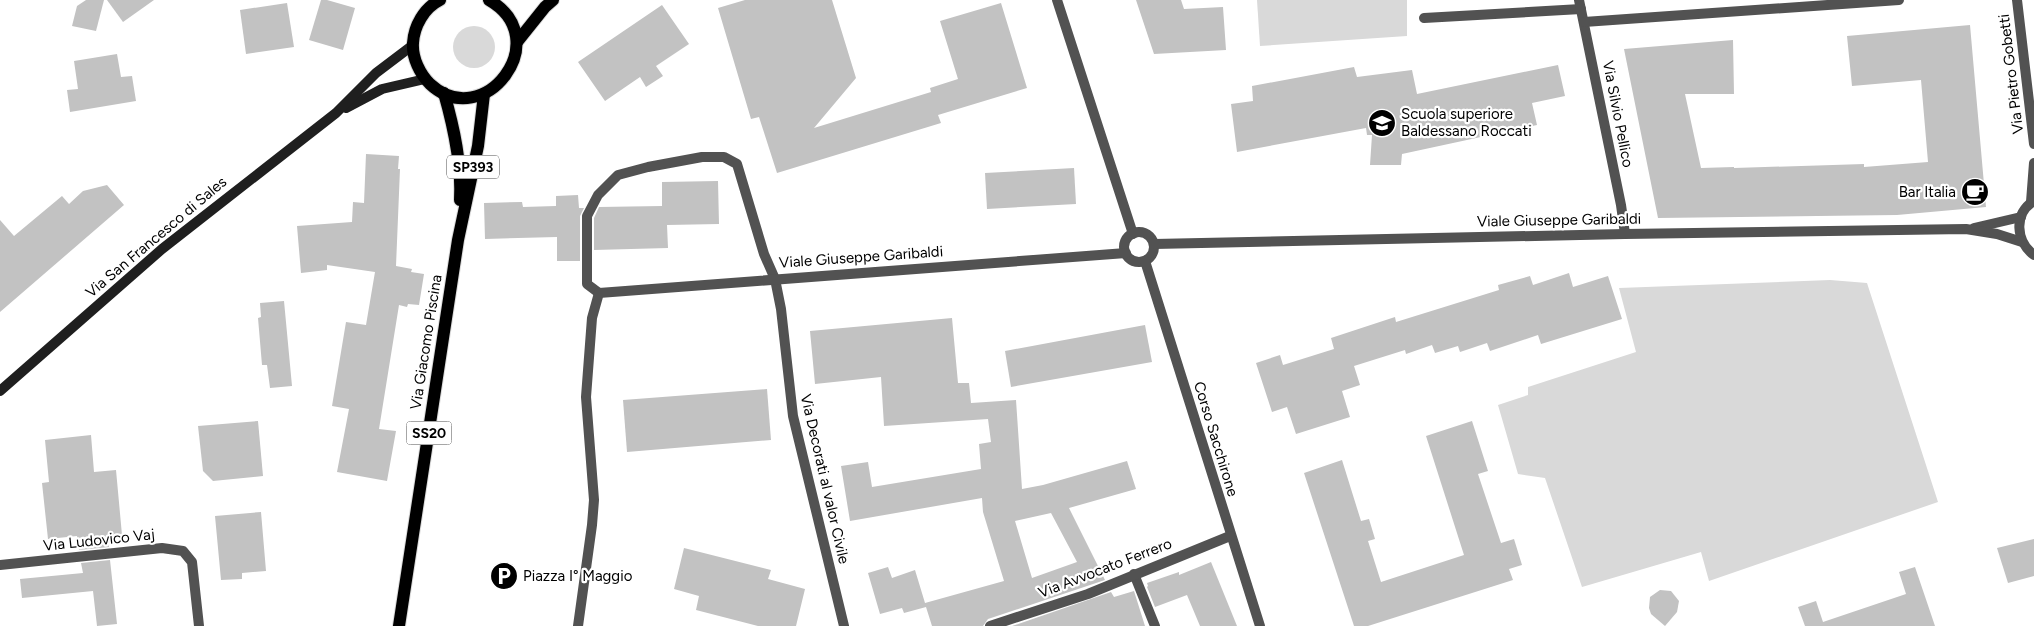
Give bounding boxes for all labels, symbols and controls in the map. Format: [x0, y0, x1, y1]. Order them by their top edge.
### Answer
street label: Via Pietro Gobetti [1995, 13, 2027, 135]
street label: Via Silvio Pellico [1599, 59, 1637, 169]
place label: Scuola superiore Baldessano Roccati [1401, 105, 1532, 140]
school or university icon: Scuola superiore Baldessano Roccati [1367, 108, 1397, 138]
road number: SP393 [447, 156, 499, 178]
street label: Via San Francesco di Sales [82, 173, 230, 301]
cafe icon: Bar Italia [1960, 177, 1990, 207]
place label: Bar Italia [1899, 183, 1956, 201]
street label: Viale Giuseppe Garibaldi [1477, 210, 1641, 230]
street label: Viale Giuseppe Garibaldi [778, 242, 944, 272]
street label: Via Giacomo Piscina [406, 273, 446, 411]
street label: Corso Sacchirone [1190, 379, 1242, 499]
street label: Via Decorati al valor Civile [797, 392, 853, 566]
road number: SS20 [406, 422, 452, 444]
street label: Via Ludovico Vaj [42, 525, 156, 555]
street label: Via Avvocato Ferrero [1036, 534, 1175, 602]
parking icon: Piazza I° Maggio [489, 561, 519, 591]
place label: Piazza I° Maggio [523, 567, 633, 585]

